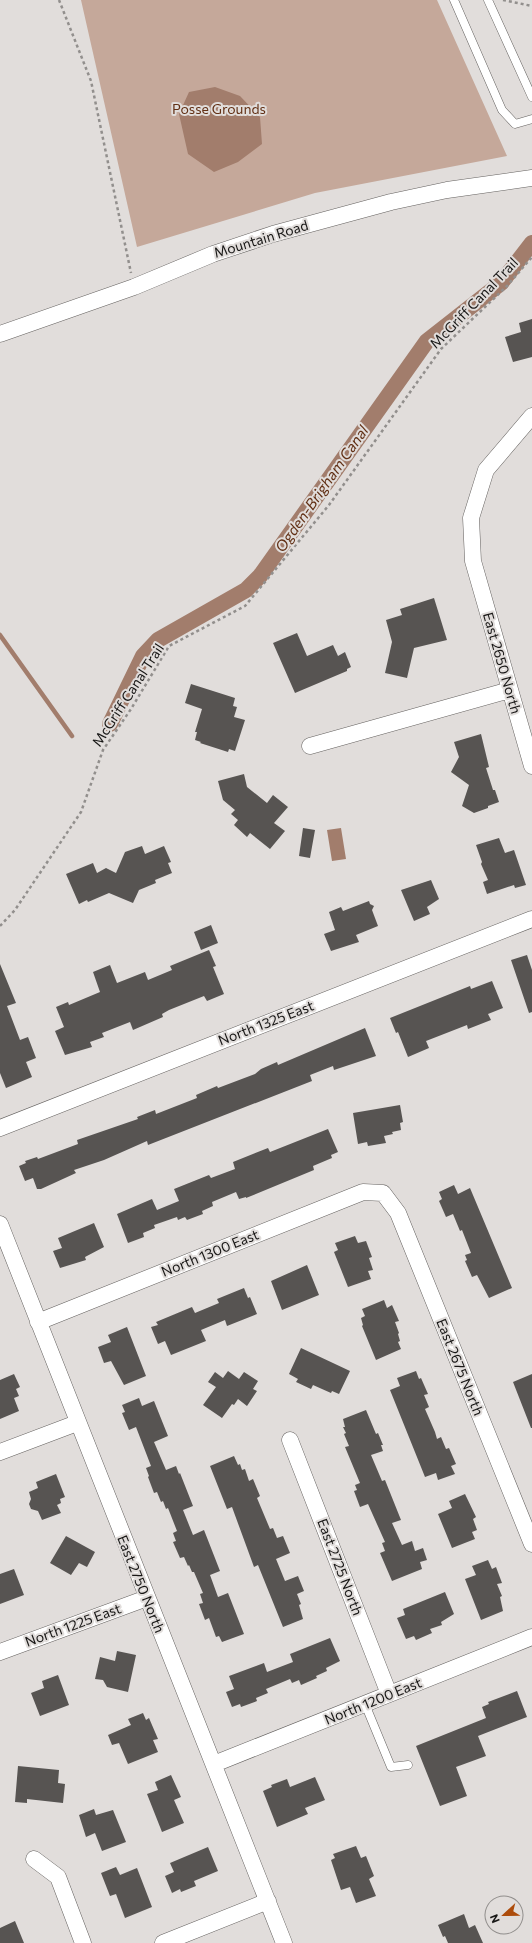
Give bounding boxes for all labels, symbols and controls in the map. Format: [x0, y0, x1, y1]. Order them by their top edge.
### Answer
park label: Posse Grounds [172, 100, 266, 117]
street label: Mountain Road [212, 216, 310, 261]
street label: McGriff Canal Trail [426, 254, 521, 352]
water label: Ogden-Brigham Canal [271, 421, 372, 555]
street label: East 2650 North [480, 610, 525, 716]
street label: McGriff Canal Trail [88, 640, 167, 749]
street label: North 1325 East [216, 996, 316, 1049]
street label: North 1300 East [159, 1225, 261, 1280]
street label: East 2675 North [433, 1316, 488, 1418]
street label: East 2725 North [314, 1516, 367, 1618]
street label: East 2750 North [114, 1533, 169, 1635]
street label: North 1225 East [23, 1599, 123, 1650]
street label: North 1200 East [322, 1673, 424, 1728]
north arrow [484, 1895, 524, 1935]
text: N [487, 1913, 502, 1925]

